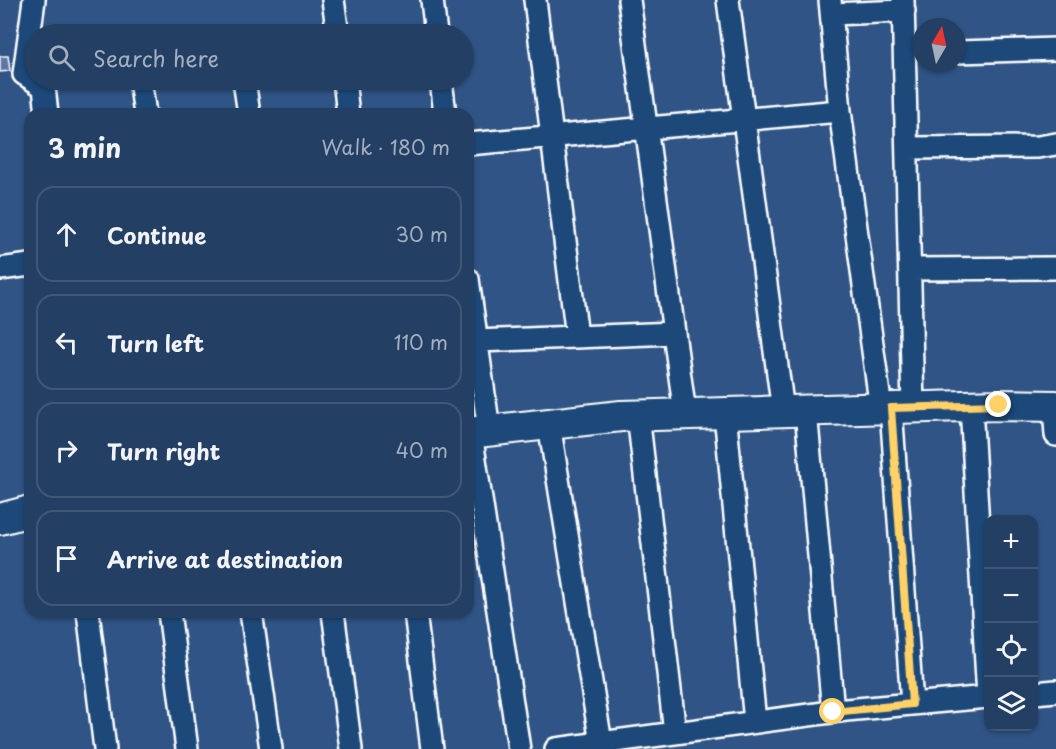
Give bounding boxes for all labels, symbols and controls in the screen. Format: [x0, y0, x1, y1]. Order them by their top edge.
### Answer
north arrow [912, 18, 966, 72]
search box [24, 24, 474, 90]
icon: search [45, 41, 78, 74]
text: Search here [93, 41, 219, 74]
text: 3 min [48, 128, 121, 167]
text: Walk · 180 m [322, 132, 450, 162]
icon: ahead [50, 218, 83, 251]
text: Continue [107, 218, 206, 251]
text: 30 m [395, 219, 448, 249]
icon: left [50, 326, 83, 359]
text: Turn left [107, 326, 204, 359]
text: 110 m [394, 327, 448, 357]
route end [985, 391, 1011, 417]
icon: right [50, 434, 83, 467]
text: Turn right [107, 434, 220, 467]
text: 40 m [396, 435, 448, 465]
map controls [984, 515, 1038, 731]
button: + [984, 515, 1038, 569]
icon: arrive [50, 542, 83, 575]
text: Arrive at destination [107, 542, 343, 575]
button: − [984, 569, 1038, 623]
button: locate [984, 623, 1038, 677]
button: layers [984, 677, 1038, 731]
route start [819, 698, 845, 724]

